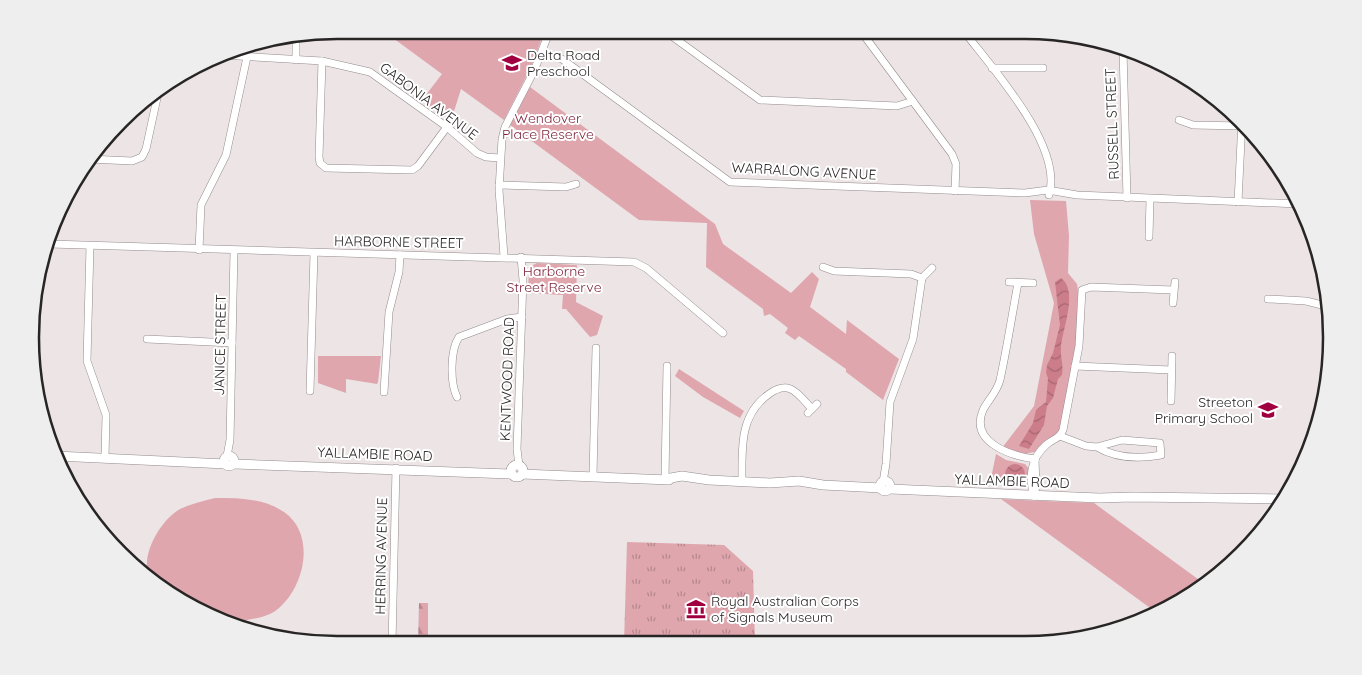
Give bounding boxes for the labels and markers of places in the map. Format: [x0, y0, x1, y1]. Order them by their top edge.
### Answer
place label: Delta Road Preschool [527, 46, 600, 80]
school or university icon: Delta Road Preschool [501, 52, 523, 74]
place label: Streeton Primary School [1155, 393, 1253, 427]
school or university icon: Streeton Primary School [1257, 399, 1279, 421]
place label: Royal Australian Corps of Signals Museum [711, 592, 859, 626]
museum icon: Royal Australian Corps of Signals Museum [685, 598, 707, 620]

